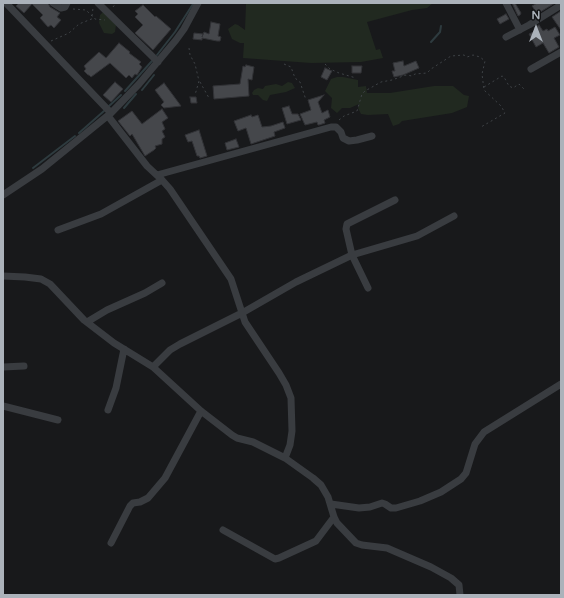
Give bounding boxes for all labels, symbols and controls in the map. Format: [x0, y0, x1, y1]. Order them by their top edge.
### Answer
north arrow [516, 8, 556, 48]
text: N [532, 9, 540, 22]

